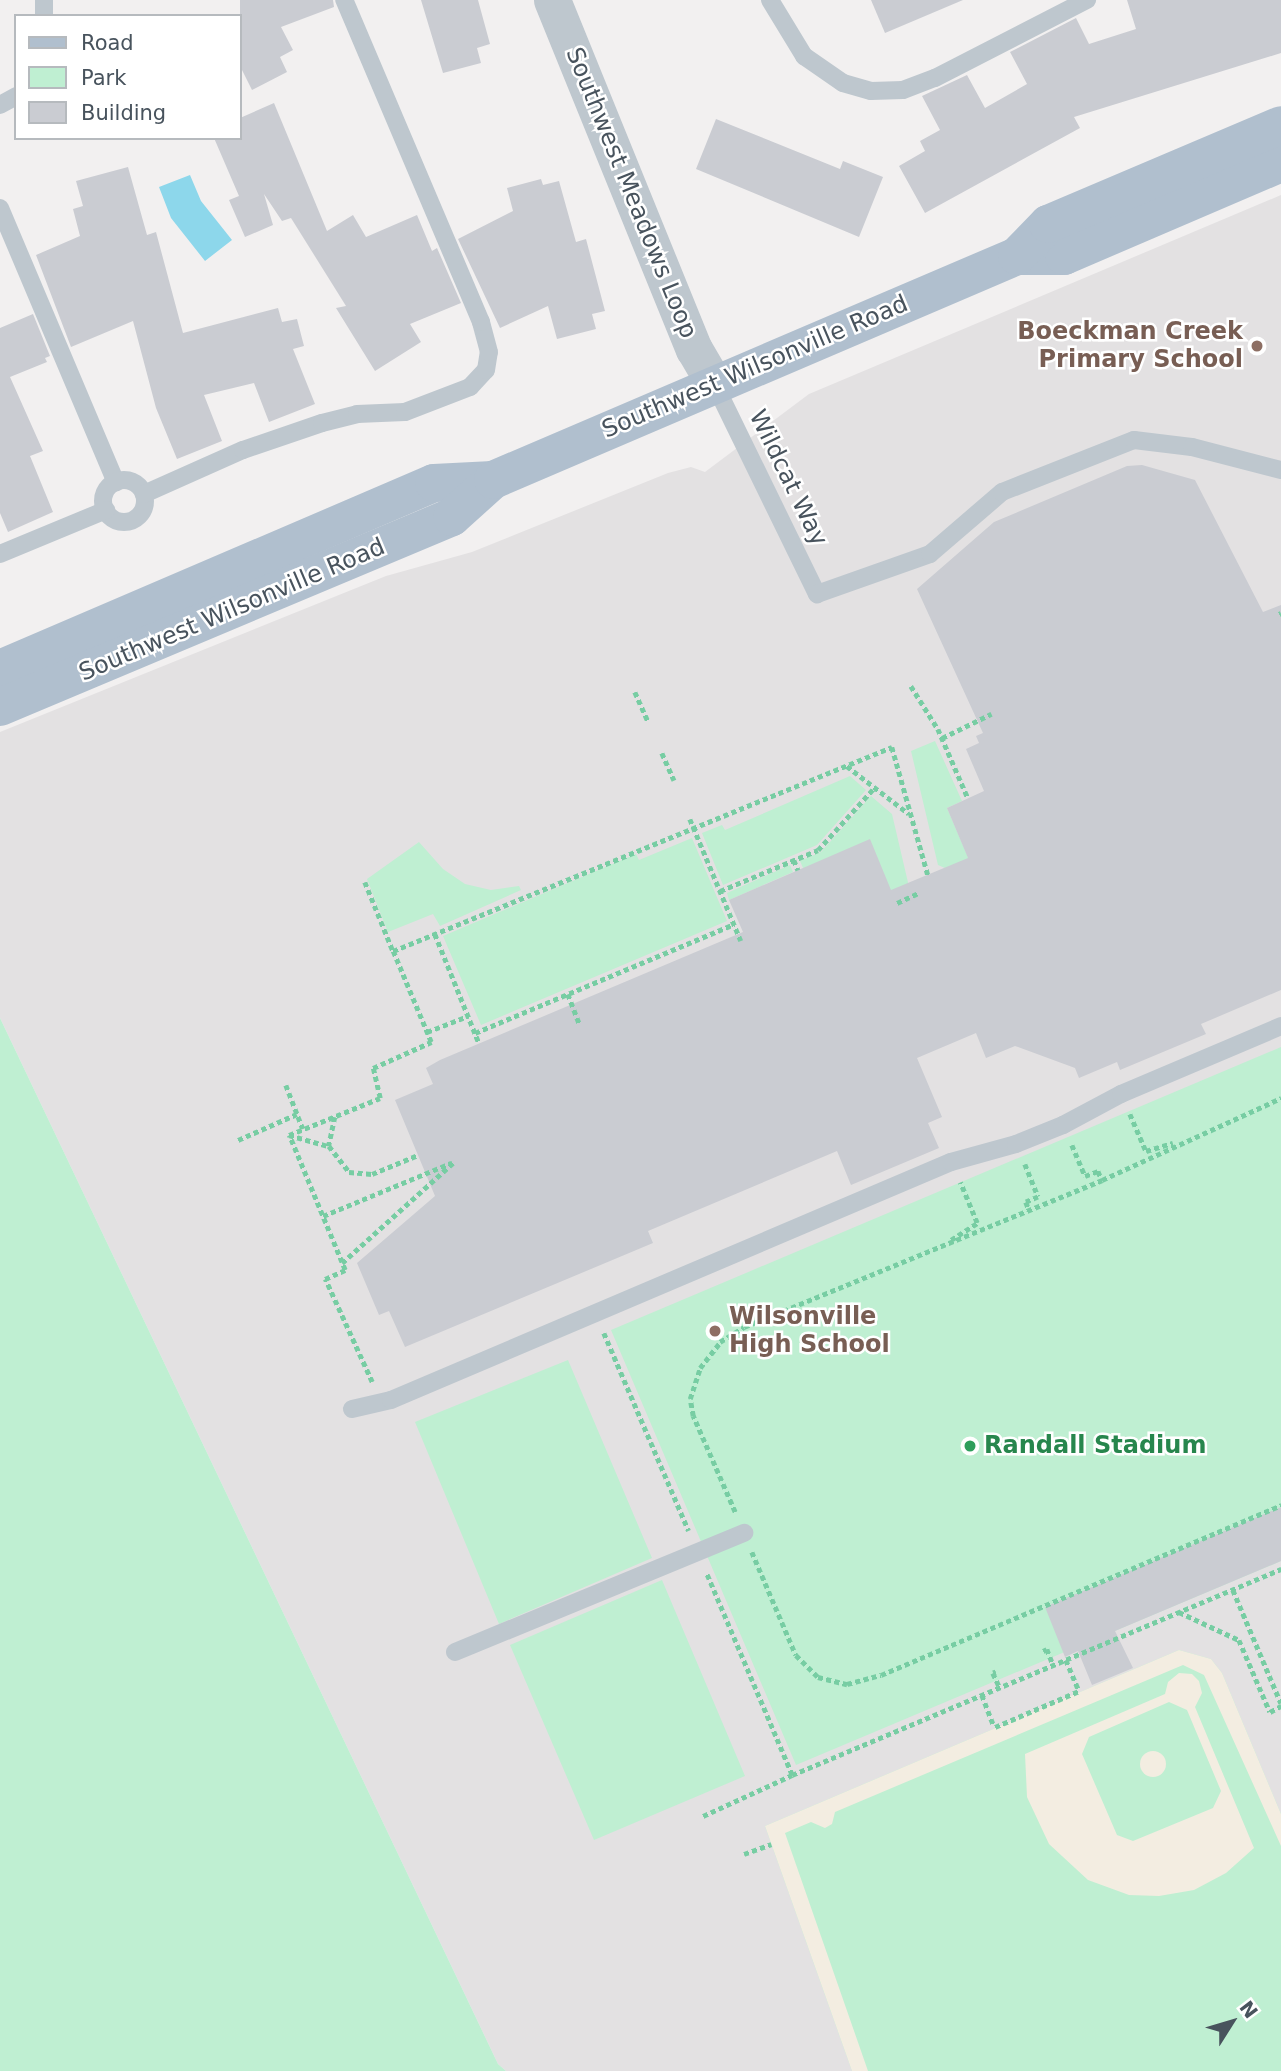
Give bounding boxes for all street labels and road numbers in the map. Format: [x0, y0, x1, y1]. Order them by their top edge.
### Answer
street label: Southwest Meadows Loop [559, 43, 703, 343]
street label: Southwest Wilsonville Road [598, 289, 912, 445]
street label: Wildcat Way [743, 405, 833, 551]
street label: Southwest Wilsonville Road [75, 532, 389, 688]

